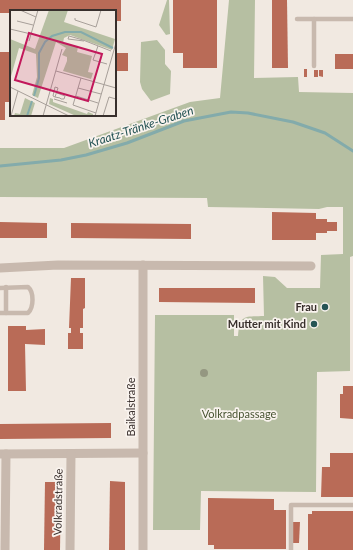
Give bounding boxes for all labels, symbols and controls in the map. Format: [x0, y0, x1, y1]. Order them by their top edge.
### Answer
inset map [10, 10, 116, 116]
water label: Kraatz-Tränke-Graben [86, 102, 195, 151]
place label: Frau [295, 300, 317, 313]
marker: Frau [320, 302, 330, 312]
place label: Mutter mit Kind [228, 317, 306, 330]
marker: Mutter mit Kind [309, 319, 319, 329]
street label: Baikalstraße [124, 377, 137, 437]
park label: Volkradpassage [202, 407, 277, 420]
street label: Volkradstraße [50, 468, 65, 536]

